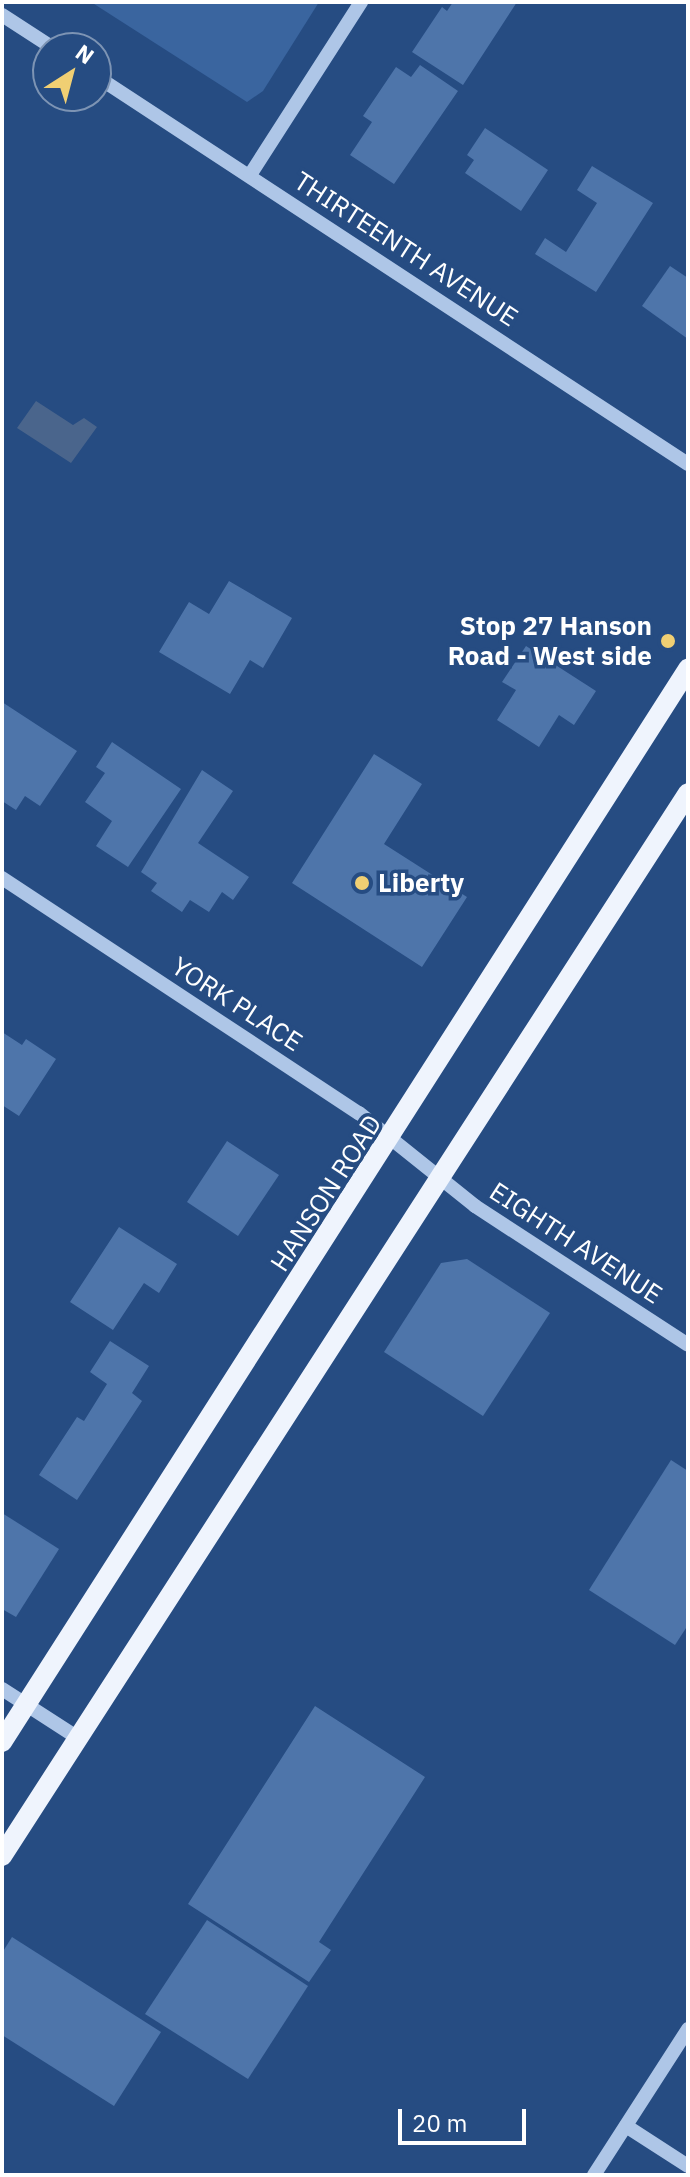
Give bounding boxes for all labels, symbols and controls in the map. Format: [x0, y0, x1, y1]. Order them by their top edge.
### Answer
north arrow [32, 32, 112, 112]
text: N [70, 37, 100, 70]
street label: THIRTEENTH AVENUE [288, 165, 524, 333]
place label: Stop 27 Hanson Road - West side [448, 610, 652, 672]
marker: Stop 27 Hanson Road - West side [659, 632, 677, 650]
place label: Liberty [378, 867, 464, 899]
marker: Liberty [353, 874, 371, 892]
street label: YORK PLACE [166, 950, 308, 1058]
street label: HANSON ROAD [264, 1109, 388, 1277]
street label: EIGHTH AVENUE [484, 1176, 668, 1310]
scale bar [402, 2093, 530, 2143]
text: 20 m [412, 2107, 467, 2139]

